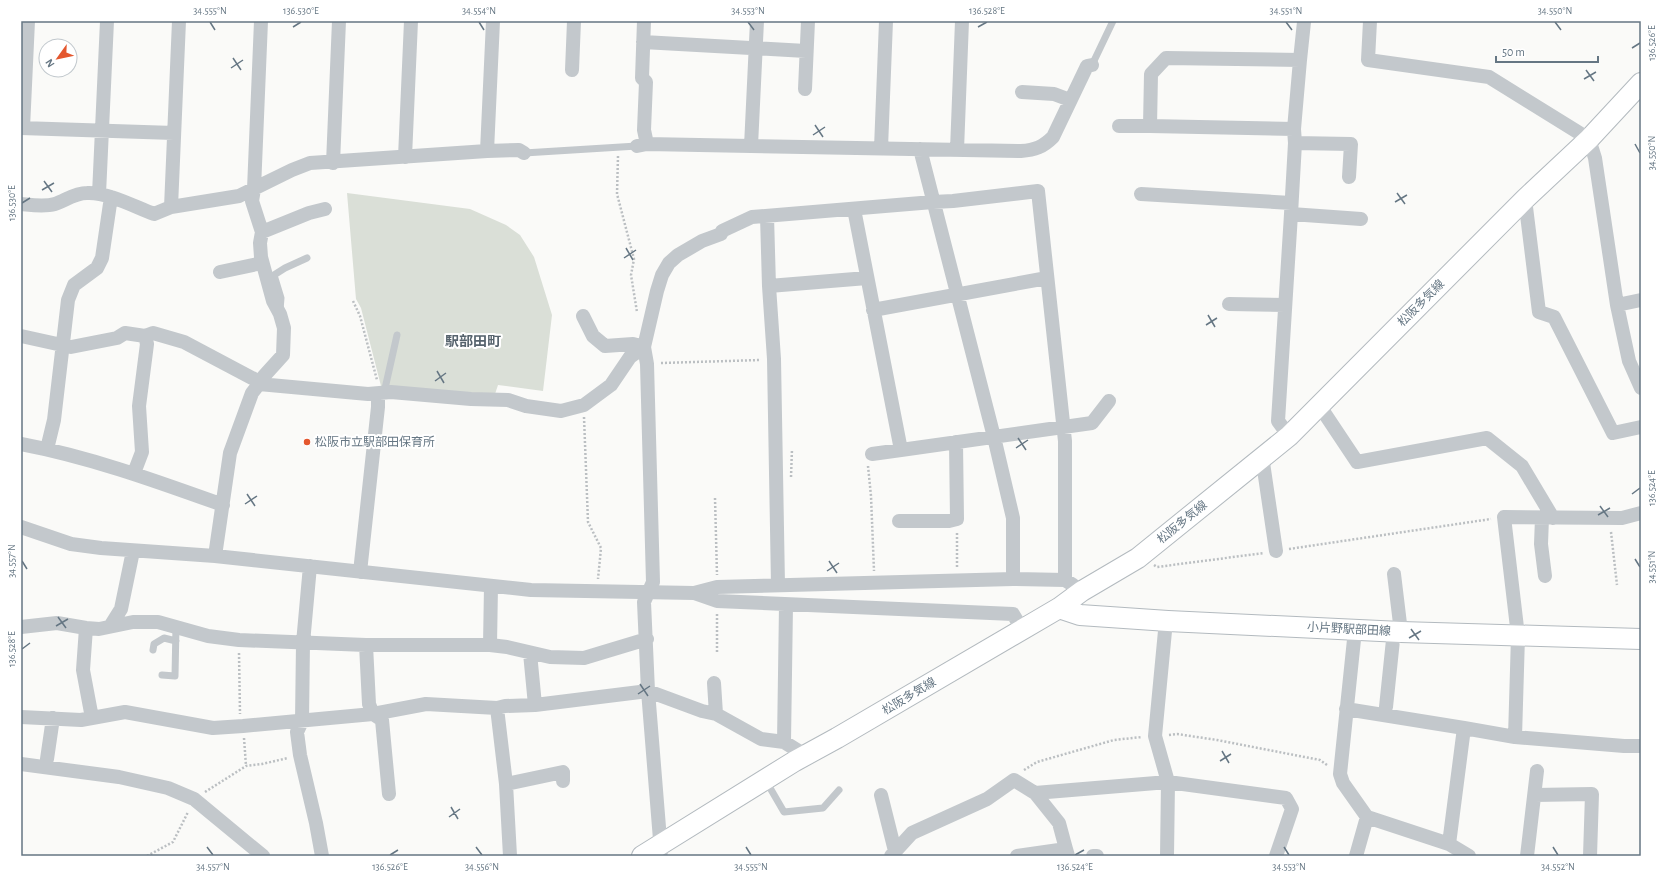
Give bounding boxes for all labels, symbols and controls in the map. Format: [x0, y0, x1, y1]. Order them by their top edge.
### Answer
text: 34.555°N [193, 6, 227, 16]
text: 136.530°E [283, 6, 319, 16]
text: 34.554°N [462, 6, 496, 16]
text: 34.553°N [731, 6, 765, 16]
text: 136.528°E [969, 6, 1005, 16]
text: 34.551°N [1270, 6, 1302, 16]
text: 34.550°N [1538, 6, 1572, 16]
text: 136.526°E [1647, 25, 1657, 61]
north arrow [38, 38, 78, 78]
scale bar [1496, 38, 1598, 64]
text: 50 m [1502, 46, 1525, 58]
text: N [43, 57, 57, 69]
text: 34.550°N [1647, 136, 1657, 170]
text: 136.530°E [7, 185, 17, 221]
street label: 松阪多気線 [1395, 277, 1446, 328]
district label: 駅部田町 [445, 334, 501, 349]
place label: 松阪市立駅部田保育所 [315, 435, 435, 448]
marker: 松阪市立駅部田保育所 [302, 437, 312, 447]
text: 136.524°E [1647, 470, 1657, 506]
street label: 松阪多気線 [1154, 498, 1209, 546]
text: 34.557°N [7, 544, 17, 578]
text: 34.551°N [1647, 551, 1657, 583]
street label: 小片野駅部田線 [1307, 620, 1391, 637]
text: 136.528°E [7, 631, 17, 667]
street label: 松阪多気線 [880, 675, 938, 717]
text: 34.557°N [196, 862, 230, 872]
text: 136.526°E [372, 862, 408, 872]
text: 34.556°N [465, 862, 499, 872]
text: 34.555°N [734, 862, 768, 872]
text: 136.524°E [1057, 862, 1093, 872]
text: 34.553°N [1272, 862, 1306, 872]
text: 34.552°N [1541, 862, 1575, 872]

